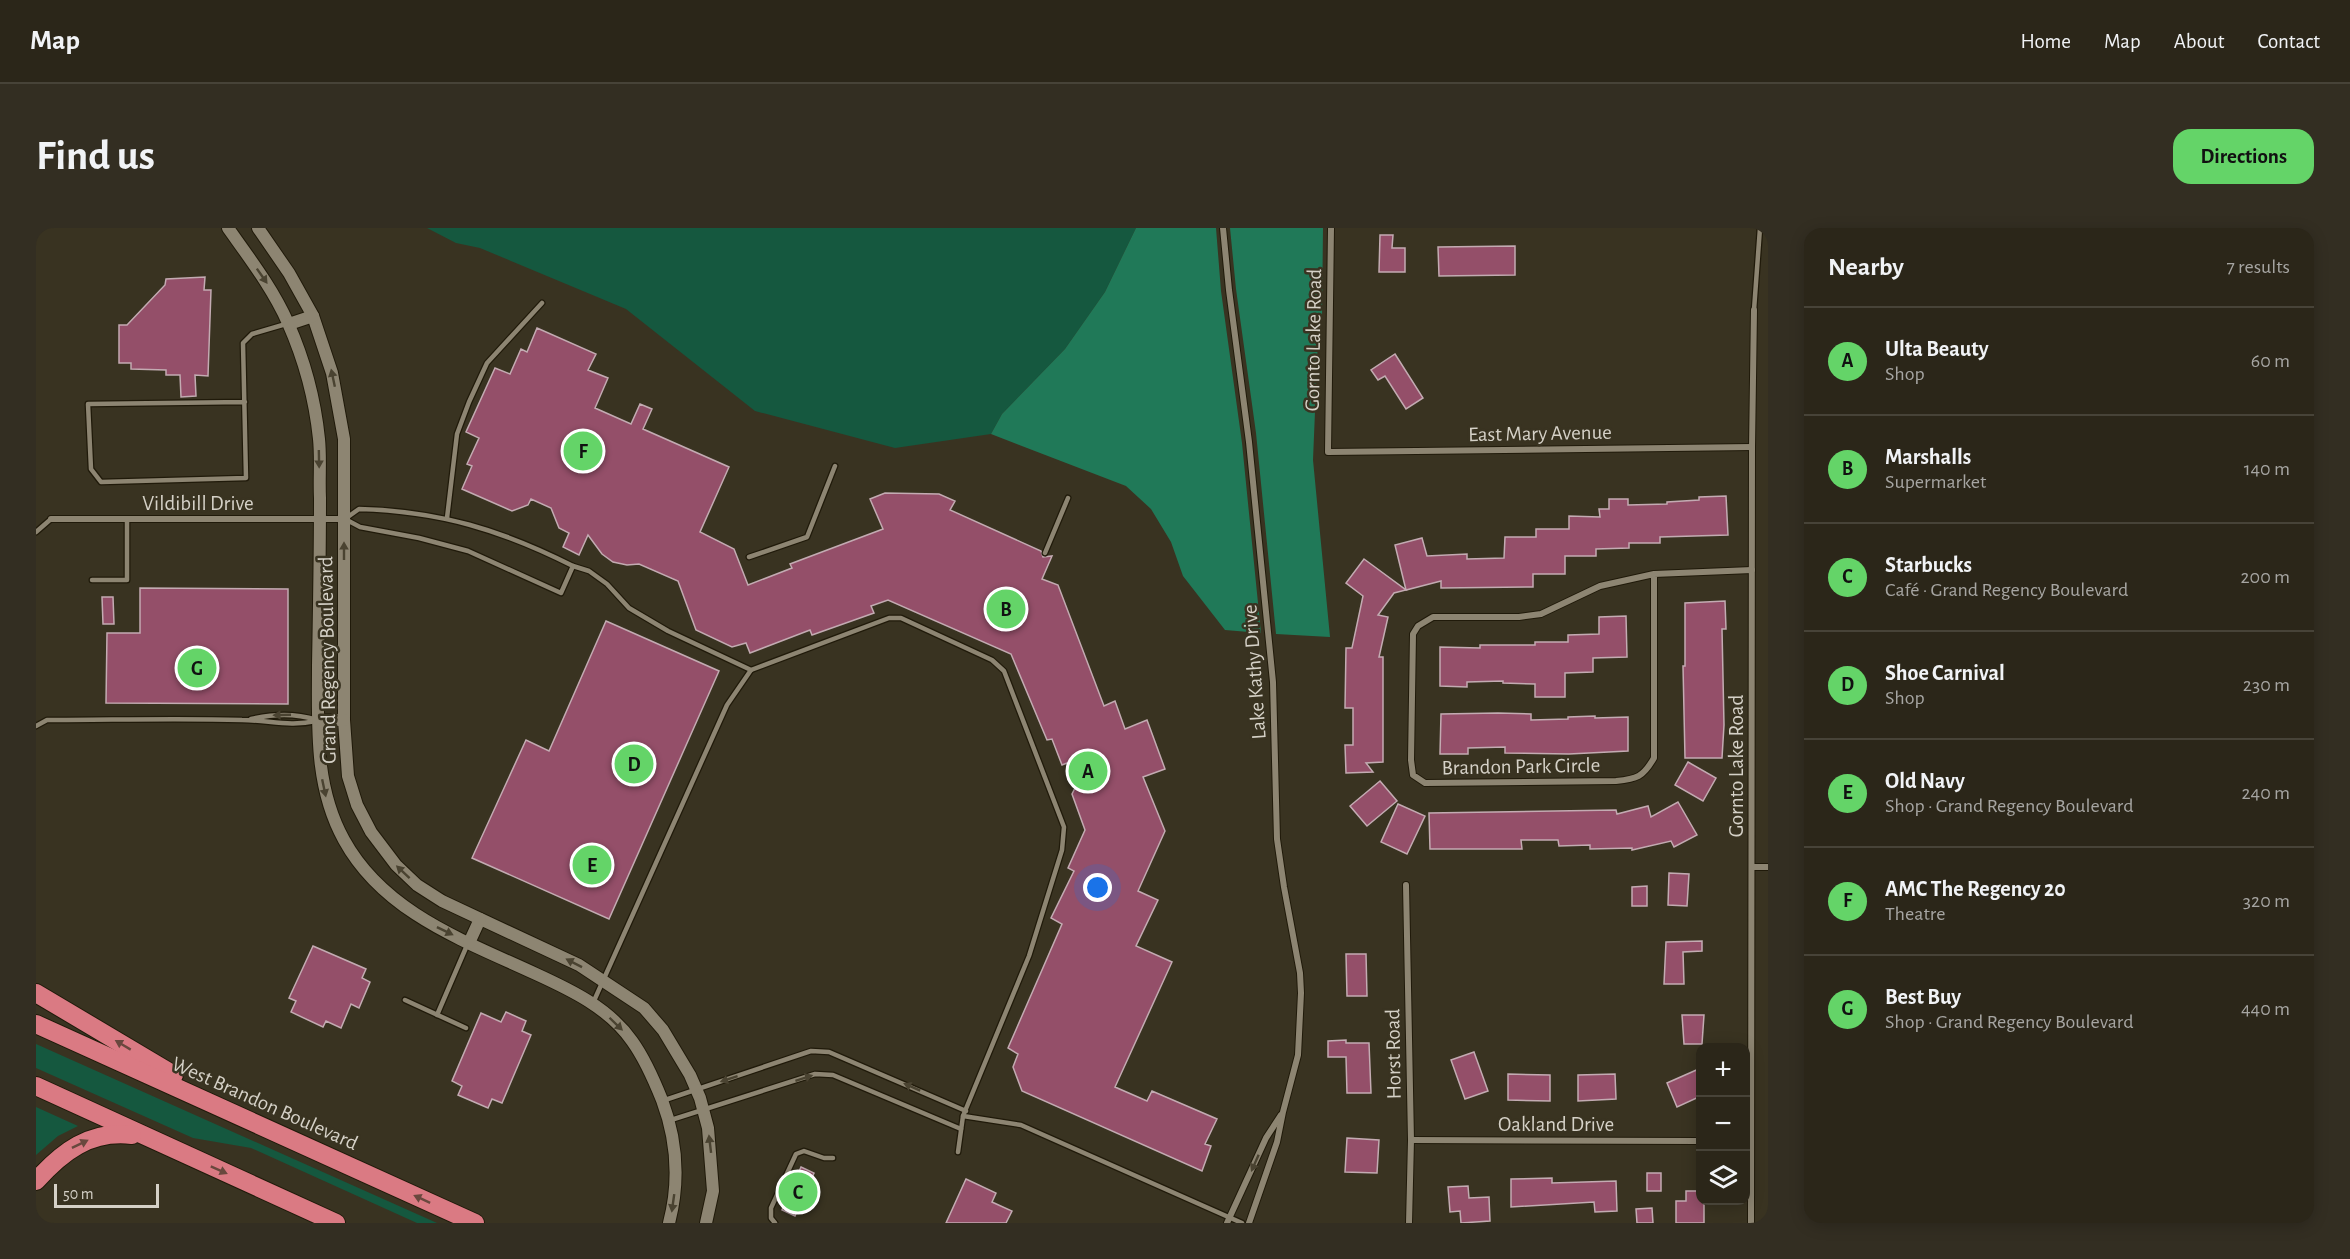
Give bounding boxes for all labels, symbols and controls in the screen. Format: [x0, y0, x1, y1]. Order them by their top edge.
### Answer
text: Map [30, 27, 80, 55]
text: Home [2020, 31, 2071, 52]
text: Map [2104, 31, 2141, 52]
text: About [2174, 31, 2224, 52]
text: Contact [2257, 31, 2320, 52]
button: Directions [2173, 129, 2314, 184]
text: Find us [36, 135, 155, 177]
text: Nearby [1828, 254, 1904, 280]
text: 7 results [2226, 257, 2290, 277]
one-way arrow [256, 267, 268, 283]
street label: Gornto Lake Road [1302, 268, 1325, 412]
text: Ulta Beauty [1885, 338, 1989, 360]
text: A [1842, 351, 1854, 371]
text: 60 m [2251, 351, 2290, 371]
text: Shop [1885, 364, 1925, 384]
one-way arrow [328, 368, 337, 387]
street label: East Mary Avenue [1468, 422, 1612, 445]
pin: F [564, 428, 602, 474]
text: Marshalls [1885, 446, 1971, 468]
one-way arrow [314, 450, 324, 469]
text: B [1842, 459, 1853, 479]
text: 140 m [2244, 459, 2290, 479]
text: Supermarket [1885, 472, 1986, 492]
street label: Vildibill Drive [142, 493, 254, 514]
one-way arrow [339, 541, 349, 560]
text: Starbucks [1885, 554, 1972, 576]
street label: Grand Regency Boulevard [315, 556, 340, 764]
text: C [1842, 567, 1853, 587]
text: 200 m [2240, 567, 2290, 587]
text: Café · Grand Regency Boulevard [1885, 580, 2128, 600]
pin: B [986, 586, 1026, 632]
street label: Lake Kathy Drive [1239, 604, 1270, 740]
pin: G [178, 646, 216, 690]
text: Shoe Carnival [1885, 662, 2005, 684]
text: D [1841, 675, 1854, 695]
text: 230 m [2243, 675, 2290, 695]
text: Shop [1885, 688, 1925, 708]
street label: Gornto Lake Road [1726, 695, 1747, 837]
one-way arrow [272, 710, 291, 720]
pin: D [614, 742, 654, 786]
pin: A [1068, 748, 1108, 794]
street label: Brandon Park Circle [1441, 755, 1601, 778]
text: Old Navy [1885, 770, 1965, 792]
one-way arrow [320, 778, 330, 797]
text: E [1842, 783, 1853, 803]
text: 240 m [2241, 783, 2290, 803]
text: Shop · Grand Regency Boulevard [1885, 796, 2134, 816]
pin: E [572, 842, 612, 888]
one-way arrow [396, 866, 411, 879]
your location [1083, 873, 1112, 902]
text: AMC The Regency 20 [1885, 878, 2066, 900]
text: F [1843, 891, 1852, 911]
text: 320 m [2243, 891, 2290, 911]
text: Theatre [1885, 904, 1946, 924]
one-way arrow [437, 927, 454, 936]
one-way arrow [566, 958, 583, 968]
text: Best Buy [1885, 986, 1961, 1008]
text: G [1842, 999, 1853, 1019]
text: 440 m [2241, 999, 2290, 1019]
street label: Horst Road [1382, 1008, 1405, 1099]
text: Shop · Grand Regency Boulevard [1885, 1012, 2134, 1032]
one-way arrow [608, 1016, 622, 1030]
one-way arrow [115, 1039, 131, 1050]
map controls [1696, 1043, 1750, 1205]
button: + [1696, 1043, 1750, 1097]
street label: West Brandon Boulevard [169, 1053, 361, 1154]
one-way arrow [795, 1073, 813, 1082]
one-way arrow [720, 1074, 738, 1084]
one-way arrow [903, 1082, 921, 1092]
button: − [1696, 1097, 1750, 1151]
street label: Oakland Drive [1498, 1114, 1614, 1135]
one-way arrow [705, 1135, 714, 1154]
one-way arrow [71, 1139, 89, 1149]
button: layers [1696, 1151, 1750, 1205]
one-way arrow [1249, 1154, 1259, 1172]
one-way arrow [210, 1166, 228, 1176]
pin: C [778, 1170, 818, 1214]
scale bar [54, 1181, 159, 1208]
text: 50 m [63, 1186, 94, 1202]
one-way arrow [413, 1194, 430, 1203]
one-way arrow [669, 1194, 678, 1213]

